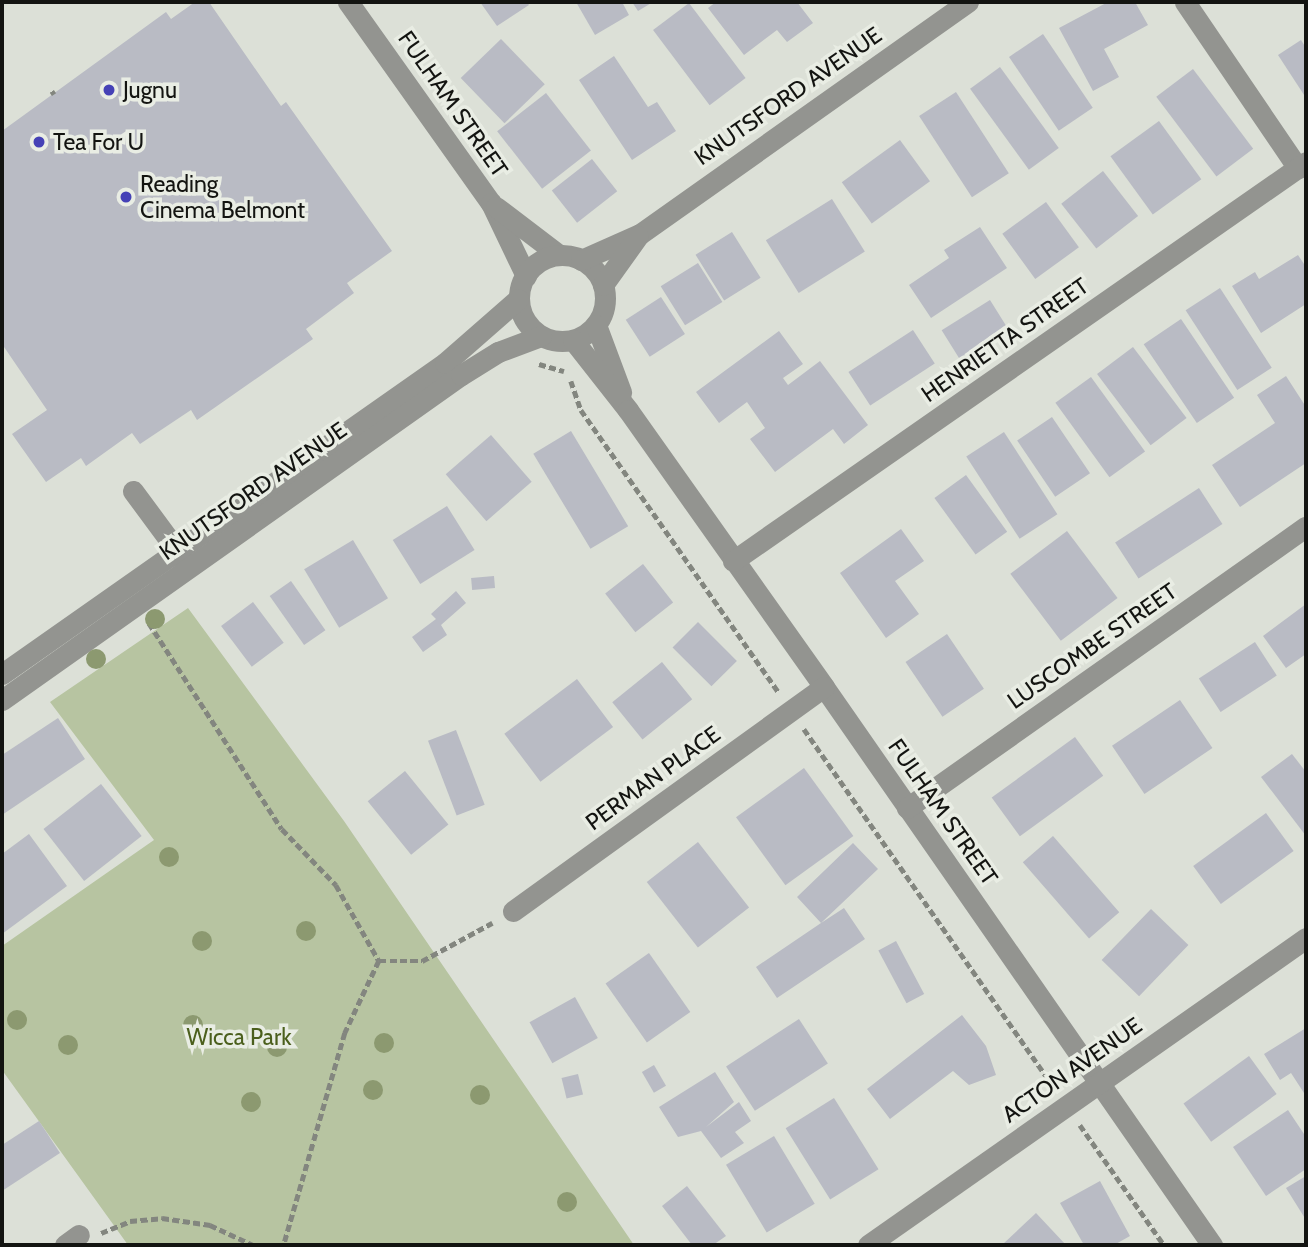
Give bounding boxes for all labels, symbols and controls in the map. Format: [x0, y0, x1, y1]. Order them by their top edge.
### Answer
street label: KNUTSFORD AVENUE [689, 21, 887, 171]
street label: FULHAM STREET [392, 26, 514, 182]
place label: Jugnu [123, 76, 177, 104]
marker: Jugnu [101, 82, 117, 98]
place label: Tea For U [53, 128, 144, 156]
marker: Tea For U [31, 134, 47, 150]
place label: Reading Cinema Belmont [140, 170, 305, 224]
marker: Reading Cinema Belmont [118, 189, 134, 205]
street label: HENRIETTA STREET [916, 272, 1094, 408]
street label: KNUTSFORD AVENUE [154, 416, 352, 566]
street label: LUSCOMBE STREET [1002, 577, 1182, 715]
street label: PERMAN PLACE [580, 720, 726, 836]
street label: FULHAM STREET [882, 734, 1004, 890]
street label: ACTON AVENUE [997, 1012, 1147, 1128]
park label: Wicca Park [187, 1023, 291, 1051]

